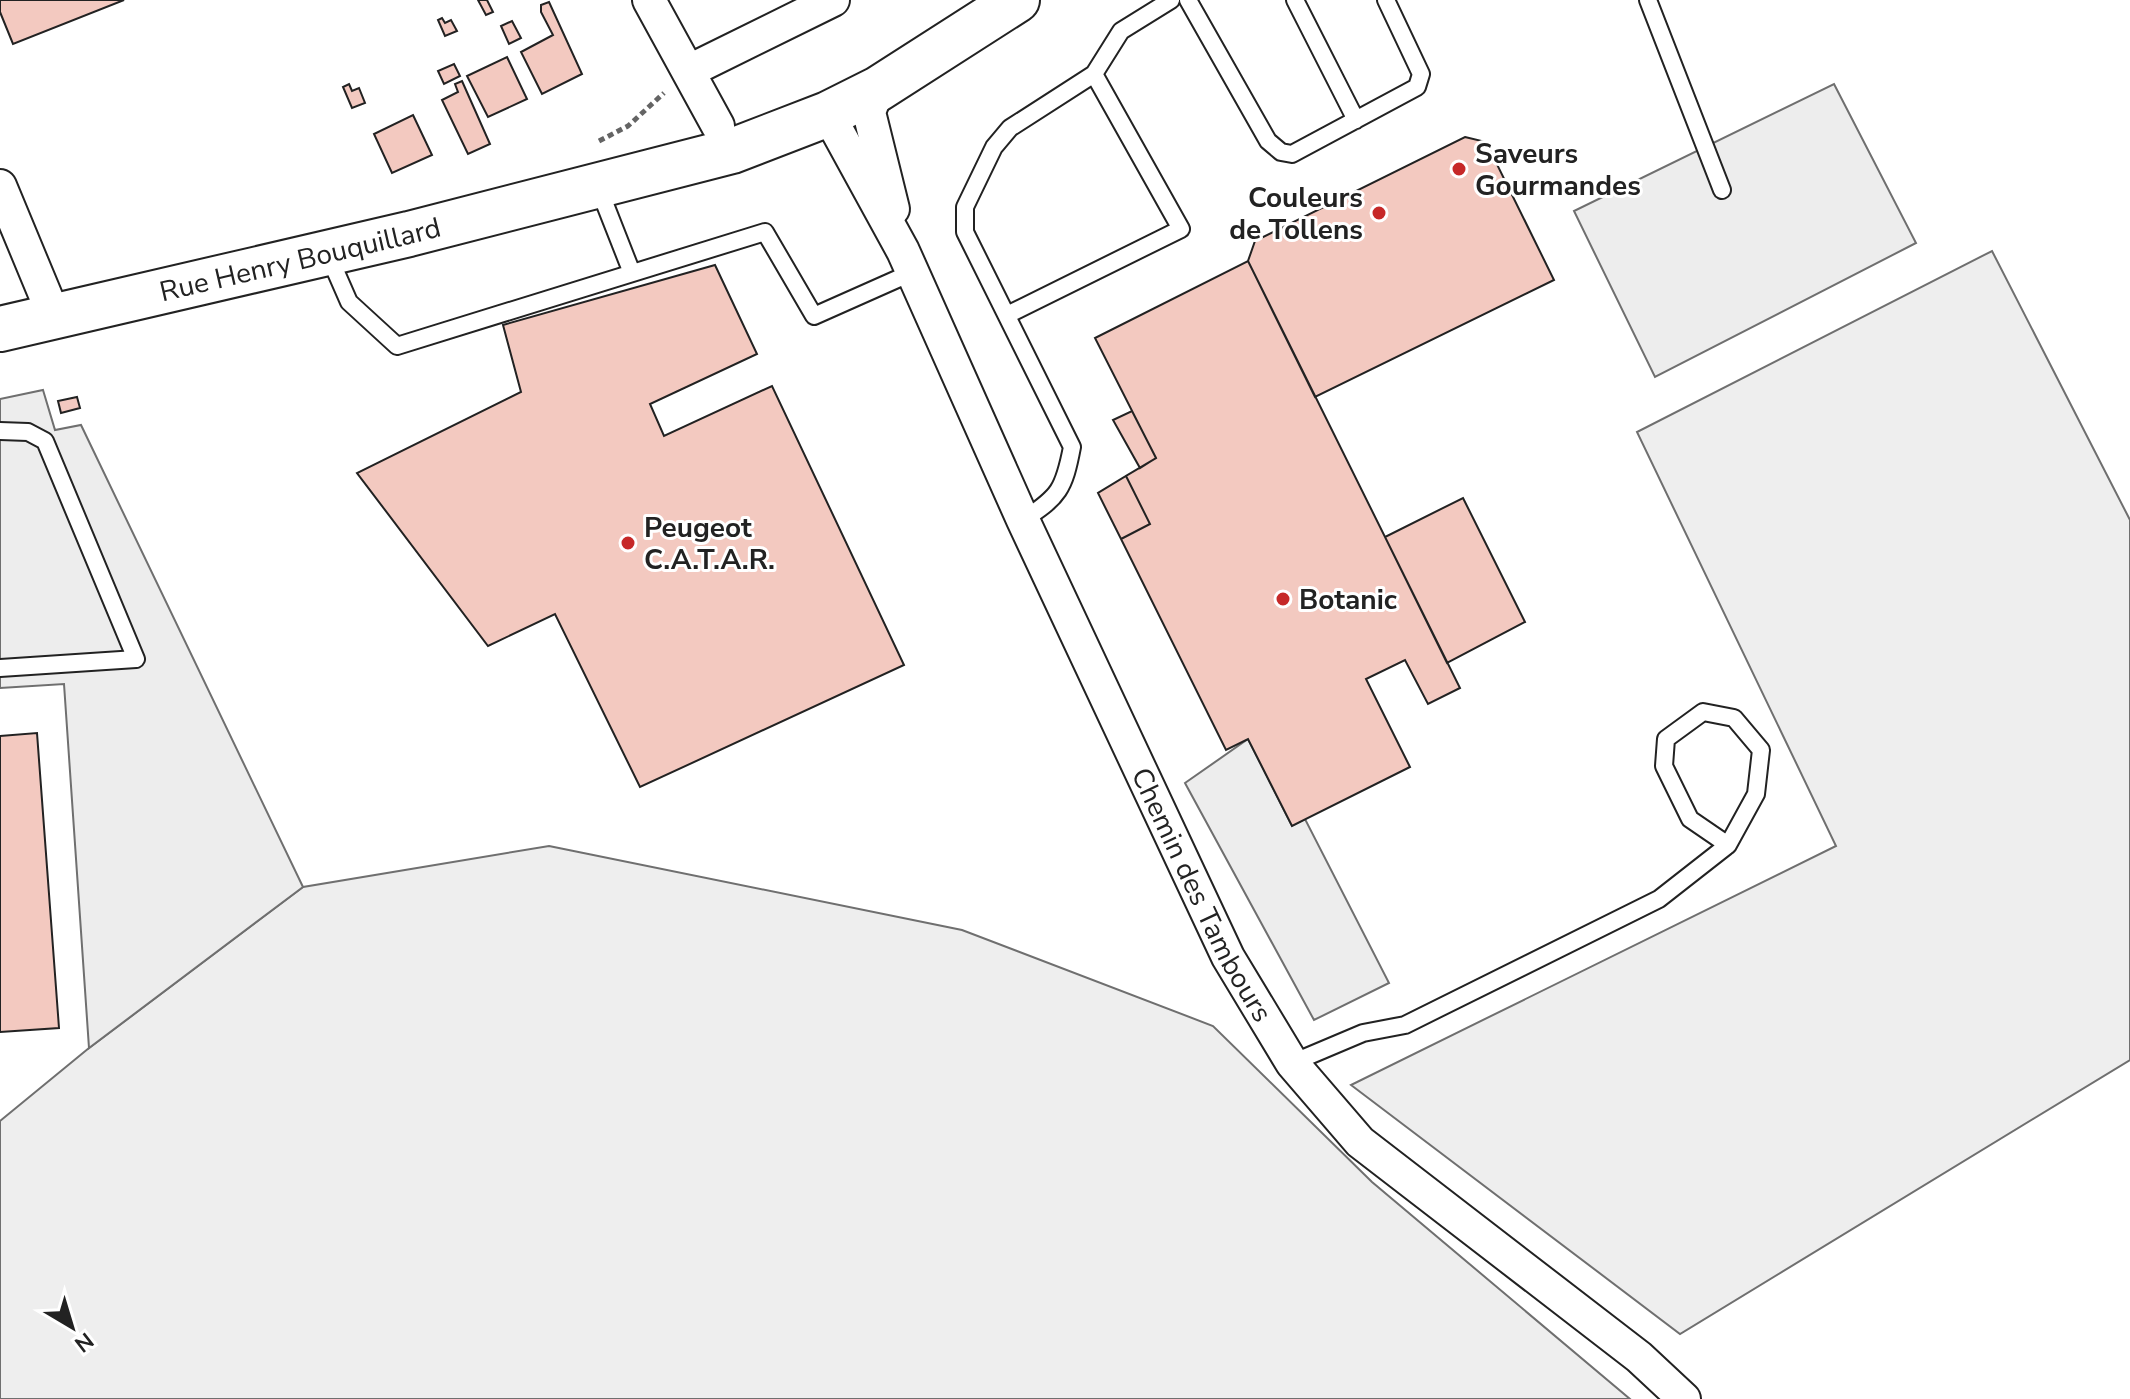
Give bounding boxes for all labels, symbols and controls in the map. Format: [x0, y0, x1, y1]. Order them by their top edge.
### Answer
place label: Saveurs Gourmandes [1475, 135, 1641, 205]
marker: Saveurs Gourmandes [1450, 160, 1468, 178]
place label: Couleurs de Tollens [1229, 179, 1363, 249]
marker: Couleurs de Tollens [1370, 204, 1388, 222]
street label: Rue Henry Bouquillard [156, 209, 445, 311]
place label: Peugeot C.A.T.A.R. [644, 509, 775, 579]
marker: Peugeot C.A.T.A.R. [619, 534, 637, 552]
place label: Botanic [1299, 581, 1397, 619]
marker: Botanic [1274, 590, 1292, 608]
street label: Chemin des Tambours [1122, 762, 1281, 1029]
north arrow [32, 1287, 112, 1367]
text: N [68, 1325, 99, 1359]

